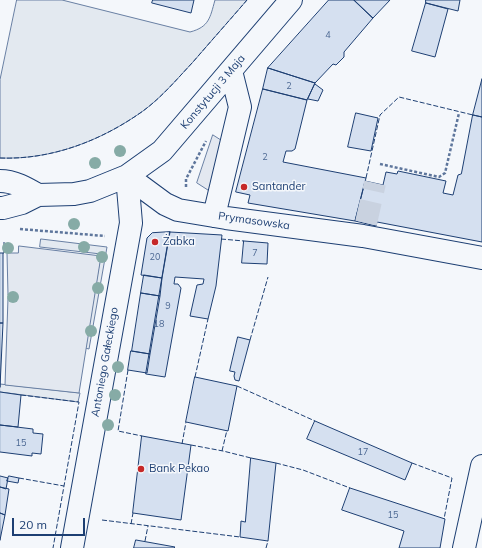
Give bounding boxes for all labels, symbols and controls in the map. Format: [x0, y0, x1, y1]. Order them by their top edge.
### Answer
house number: 4 [325, 30, 331, 40]
street label: Konstytucji 3 Maja [178, 52, 248, 132]
house number: 2 [286, 81, 292, 91]
house number: 2 [262, 152, 268, 162]
place label: Santander [252, 180, 305, 194]
marker: Santander [239, 182, 249, 192]
street label: Prymasowska [217, 209, 291, 233]
place label: Żabka [163, 235, 195, 249]
marker: Żabka [150, 237, 160, 247]
house number: 7 [252, 248, 258, 258]
house number: 20 [150, 252, 160, 262]
house number: 9 [165, 301, 171, 311]
street label: Antoniego Gałeckiego [89, 306, 121, 418]
house number: 18 [154, 319, 164, 329]
house number: 15 [16, 438, 26, 448]
house number: 17 [358, 447, 368, 457]
place label: Bank Pekao [149, 462, 209, 476]
marker: Bank Pekao [136, 464, 146, 474]
scale bar [14, 510, 87, 536]
house number: 15 [388, 510, 398, 520]
text: 20 m [19, 517, 47, 532]

